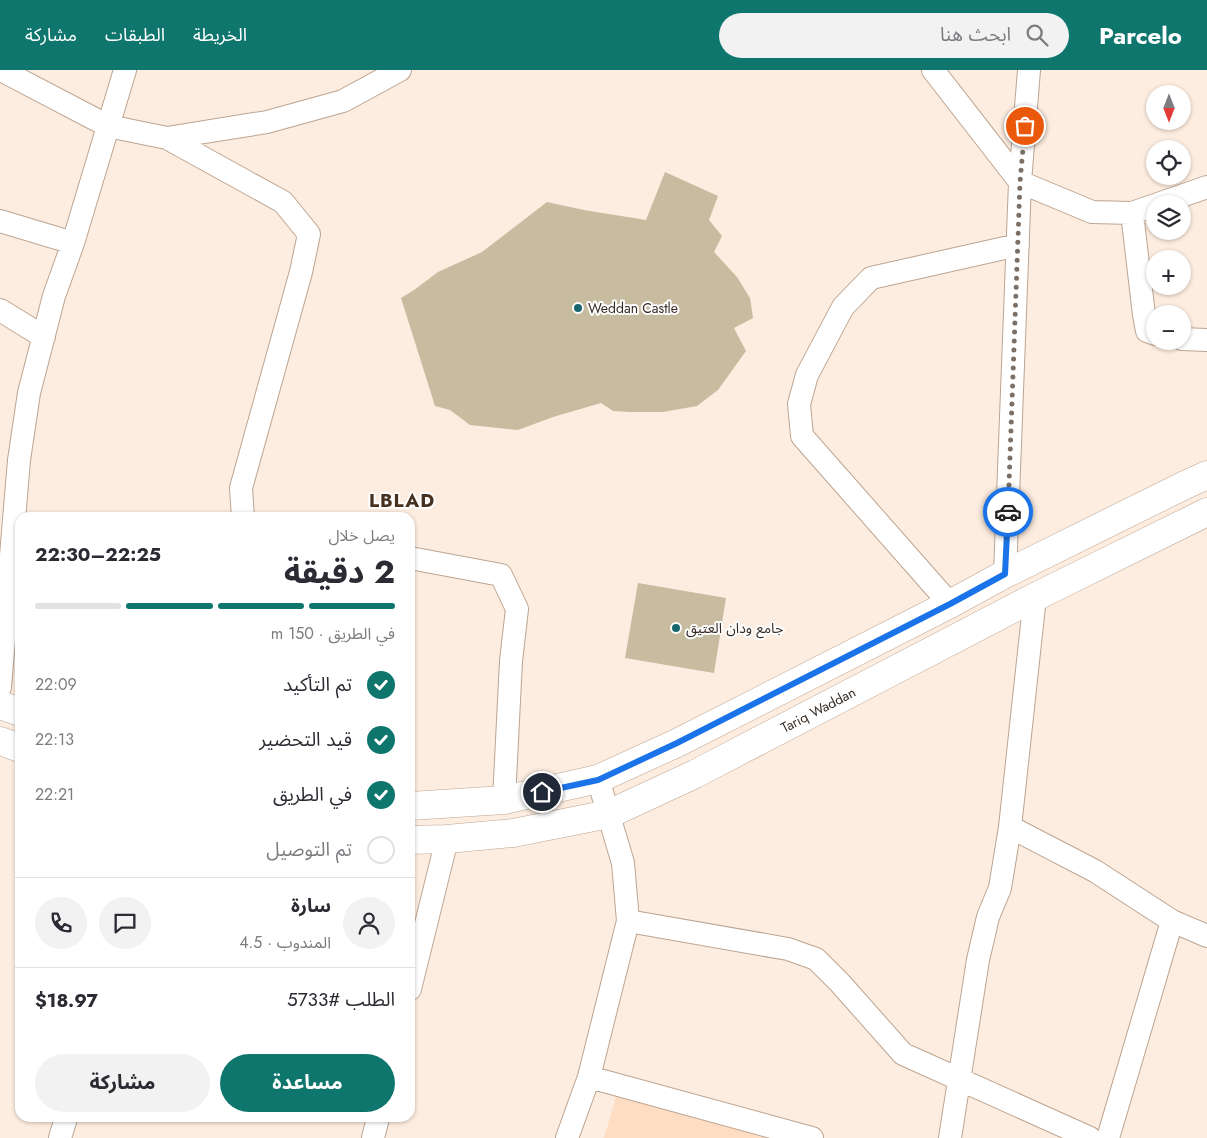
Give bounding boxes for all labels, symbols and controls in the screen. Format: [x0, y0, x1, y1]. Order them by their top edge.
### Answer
search box [719, 13, 1069, 58]
text: Parcelo [1099, 18, 1182, 53]
text: ابحث هنا [940, 21, 1011, 48]
icon: search [1023, 21, 1051, 49]
text: مشاركة [25, 22, 77, 48]
text: الطبقات [105, 22, 165, 48]
text: الخريطة [193, 22, 247, 48]
north arrow [1146, 85, 1191, 130]
map controls [1146, 85, 1191, 350]
pin [1004, 105, 1046, 147]
icon: bag [1011, 112, 1039, 140]
button: locate [1146, 140, 1191, 185]
button: layers [1146, 195, 1191, 240]
button: + [1146, 250, 1191, 295]
place label: Weddan Castle [588, 298, 678, 318]
marker: Weddan Castle [572, 302, 584, 314]
button: − [1146, 305, 1191, 350]
district label: LBLAD [369, 487, 435, 514]
courier [983, 487, 1033, 537]
icon: car [994, 498, 1022, 526]
text: يصل خلال [328, 524, 395, 547]
text: 22:25–22:30 [35, 541, 161, 568]
text: 2 دقيقة [284, 549, 395, 595]
place label: جامع ودان العتيق [686, 618, 783, 639]
text: في الطريق · 150 m [271, 622, 395, 645]
marker: جامع ودان العتيق [670, 622, 682, 634]
text: تم التأكيد [283, 671, 352, 698]
icon: check [367, 671, 395, 699]
text: 22:09 [35, 673, 77, 696]
street label: Tariq Waddan [777, 682, 859, 738]
text: قيد التحضير [259, 726, 352, 753]
icon: check [367, 726, 395, 754]
text: 22:13 [35, 728, 74, 751]
pin [521, 771, 563, 813]
icon: home [528, 778, 556, 806]
text: في الطريق [273, 781, 352, 808]
icon: check [367, 781, 395, 809]
text: 22:21 [35, 783, 74, 806]
text: تم التوصيل [266, 836, 352, 863]
text: سارة [291, 892, 331, 919]
button: phone [35, 897, 87, 949]
button: chat [99, 897, 151, 949]
button: person [343, 897, 395, 949]
text: المندوب · 4.5 [239, 931, 331, 954]
text: الطلب #5733 [287, 986, 395, 1013]
text: $18.97 [35, 987, 98, 1014]
button: مشاركة [35, 1054, 210, 1112]
button: مساعدة [220, 1054, 395, 1112]

